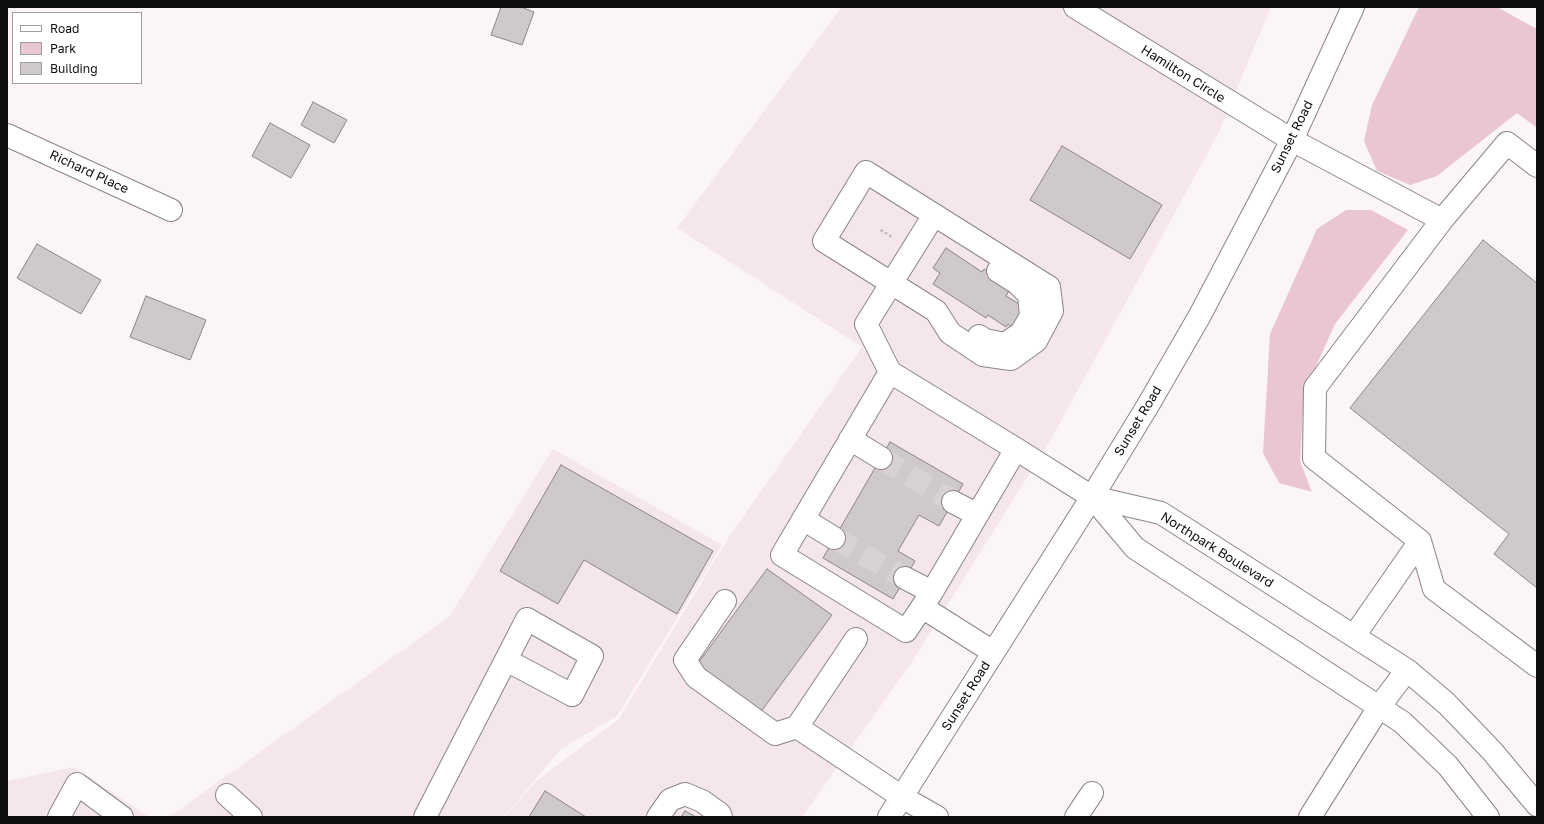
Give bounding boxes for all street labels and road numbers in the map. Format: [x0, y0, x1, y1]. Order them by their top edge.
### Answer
street label: Hamilton Circle [1138, 42, 1228, 106]
street label: Sunset Road [1268, 98, 1316, 176]
street label: Richard Place [47, 147, 131, 197]
street label: Sunset Road [1111, 383, 1165, 459]
street label: Northpark Boulevard [1158, 509, 1276, 591]
street label: Sunset Road [938, 658, 994, 734]

